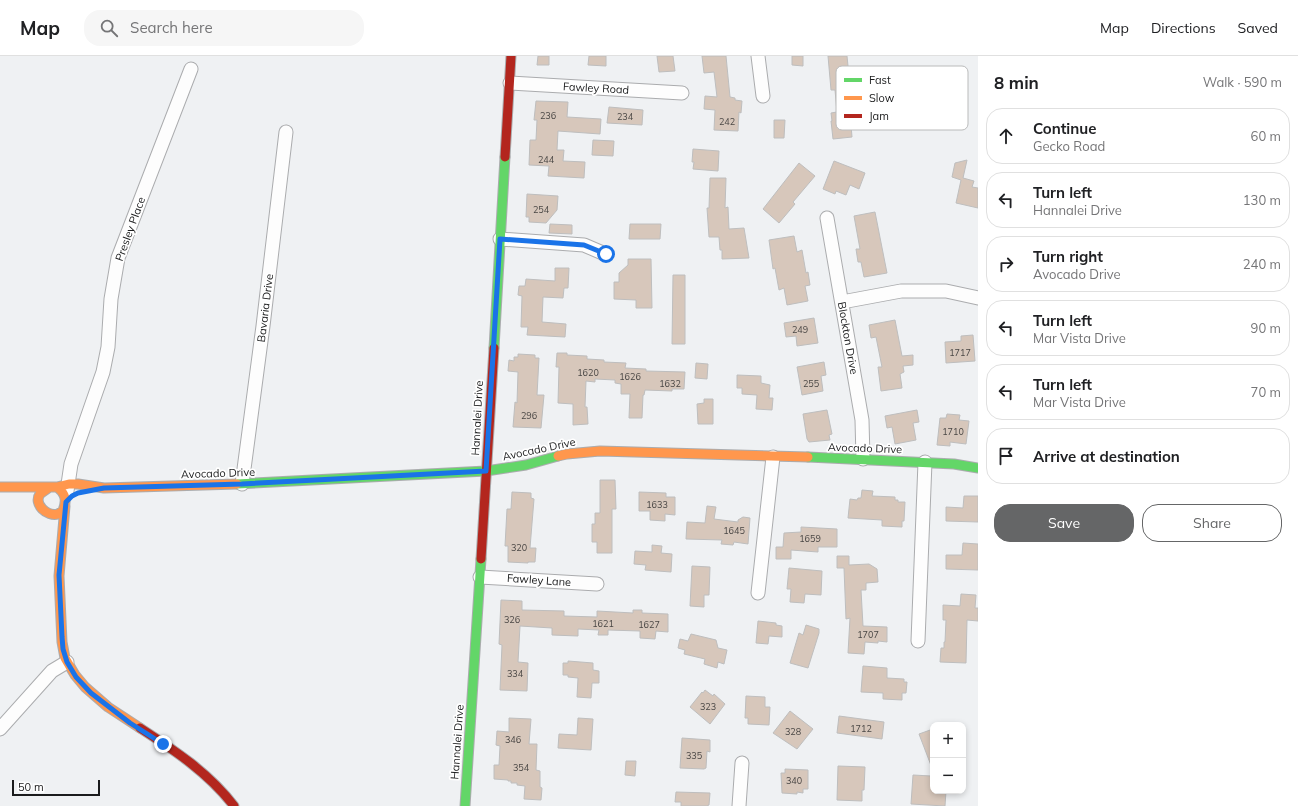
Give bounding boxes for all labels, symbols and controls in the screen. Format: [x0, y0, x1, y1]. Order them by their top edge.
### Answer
search box [84, 10, 364, 46]
text: Map [20, 16, 60, 40]
icon: search [98, 17, 120, 39]
text: Search here [130, 18, 213, 37]
text: Map [1100, 19, 1129, 37]
text: Directions [1151, 19, 1216, 37]
text: Saved [1238, 19, 1278, 37]
legend [836, 66, 968, 130]
text: 8 min [994, 72, 1039, 93]
text: Fast [869, 73, 891, 87]
text: Walk · 590 m [1203, 74, 1282, 90]
street label: Fawley Road [563, 79, 629, 97]
text: Slow [869, 91, 895, 105]
text: Jam [869, 109, 889, 123]
house number: 236 [540, 110, 556, 121]
house number: 234 [617, 111, 634, 122]
house number: 242 [719, 116, 735, 127]
text: Continue [1033, 119, 1096, 138]
icon: ahead [995, 125, 1017, 147]
text: 60 m [1251, 128, 1281, 144]
text: Gecko Road [1033, 138, 1105, 154]
house number: 244 [538, 154, 555, 165]
text: Turn left [1033, 183, 1092, 202]
icon: left [995, 189, 1017, 211]
text: 130 m [1243, 192, 1281, 208]
street label: Presley Place [112, 195, 148, 263]
text: Hannalei Drive [1033, 202, 1122, 218]
house number: 254 [533, 204, 550, 215]
route start [597, 245, 615, 263]
text: Turn right [1033, 247, 1103, 266]
icon: right [995, 253, 1017, 275]
text: 240 m [1243, 256, 1281, 272]
text: Avocado Drive [1033, 266, 1121, 282]
street label: Bavaria Drive [254, 273, 276, 343]
street label: Blockton Drive [835, 301, 861, 375]
text: Turn left [1033, 311, 1092, 330]
icon: left [995, 317, 1017, 339]
text: 90 m [1251, 320, 1281, 336]
house number: 249 [792, 324, 808, 335]
text: Mar Vista Drive [1033, 330, 1126, 346]
house number: 1717 [949, 347, 971, 358]
house number: 1620 [577, 367, 599, 378]
house number: 1626 [619, 371, 641, 382]
text: Turn left [1033, 375, 1092, 394]
house number: 1632 [659, 378, 681, 389]
house number: 255 [803, 378, 820, 389]
street label: Hannalei Drive [468, 380, 486, 456]
icon: left [995, 381, 1017, 403]
text: 70 m [1251, 384, 1281, 400]
text: Mar Vista Drive [1033, 394, 1126, 410]
house number: 296 [521, 410, 537, 421]
house number: 1710 [942, 426, 964, 437]
street label: Avocado Drive [501, 434, 577, 464]
street label: Avocado Drive [828, 440, 902, 456]
icon: arrive [995, 445, 1017, 467]
text: Arrive at destination [1033, 447, 1180, 466]
street label: Avocado Drive [181, 465, 255, 481]
house number: 1633 [646, 499, 668, 510]
button: Save [994, 504, 1134, 542]
button: Share [1142, 504, 1282, 542]
house number: 1645 [723, 525, 745, 536]
house number: 1659 [799, 533, 821, 544]
house number: 320 [511, 542, 527, 553]
street label: Fawley Lane [506, 571, 572, 589]
house number: 326 [504, 614, 520, 625]
house number: 1621 [592, 618, 614, 629]
house number: 1627 [638, 619, 660, 630]
house number: 1707 [857, 629, 879, 640]
house number: 334 [507, 668, 524, 679]
house number: 323 [700, 701, 716, 712]
street label: Hannalei Drive [447, 704, 467, 780]
map controls [930, 722, 966, 794]
button: + [930, 722, 966, 758]
house number: 1712 [850, 723, 872, 734]
house number: 328 [785, 726, 801, 737]
house number: 346 [505, 734, 521, 745]
route end [154, 735, 172, 753]
house number: 335 [686, 750, 703, 761]
button: − [930, 758, 966, 794]
house number: 354 [513, 762, 530, 773]
house number: 340 [786, 775, 802, 786]
scale bar [12, 778, 100, 797]
text: 50 m [18, 780, 44, 794]

